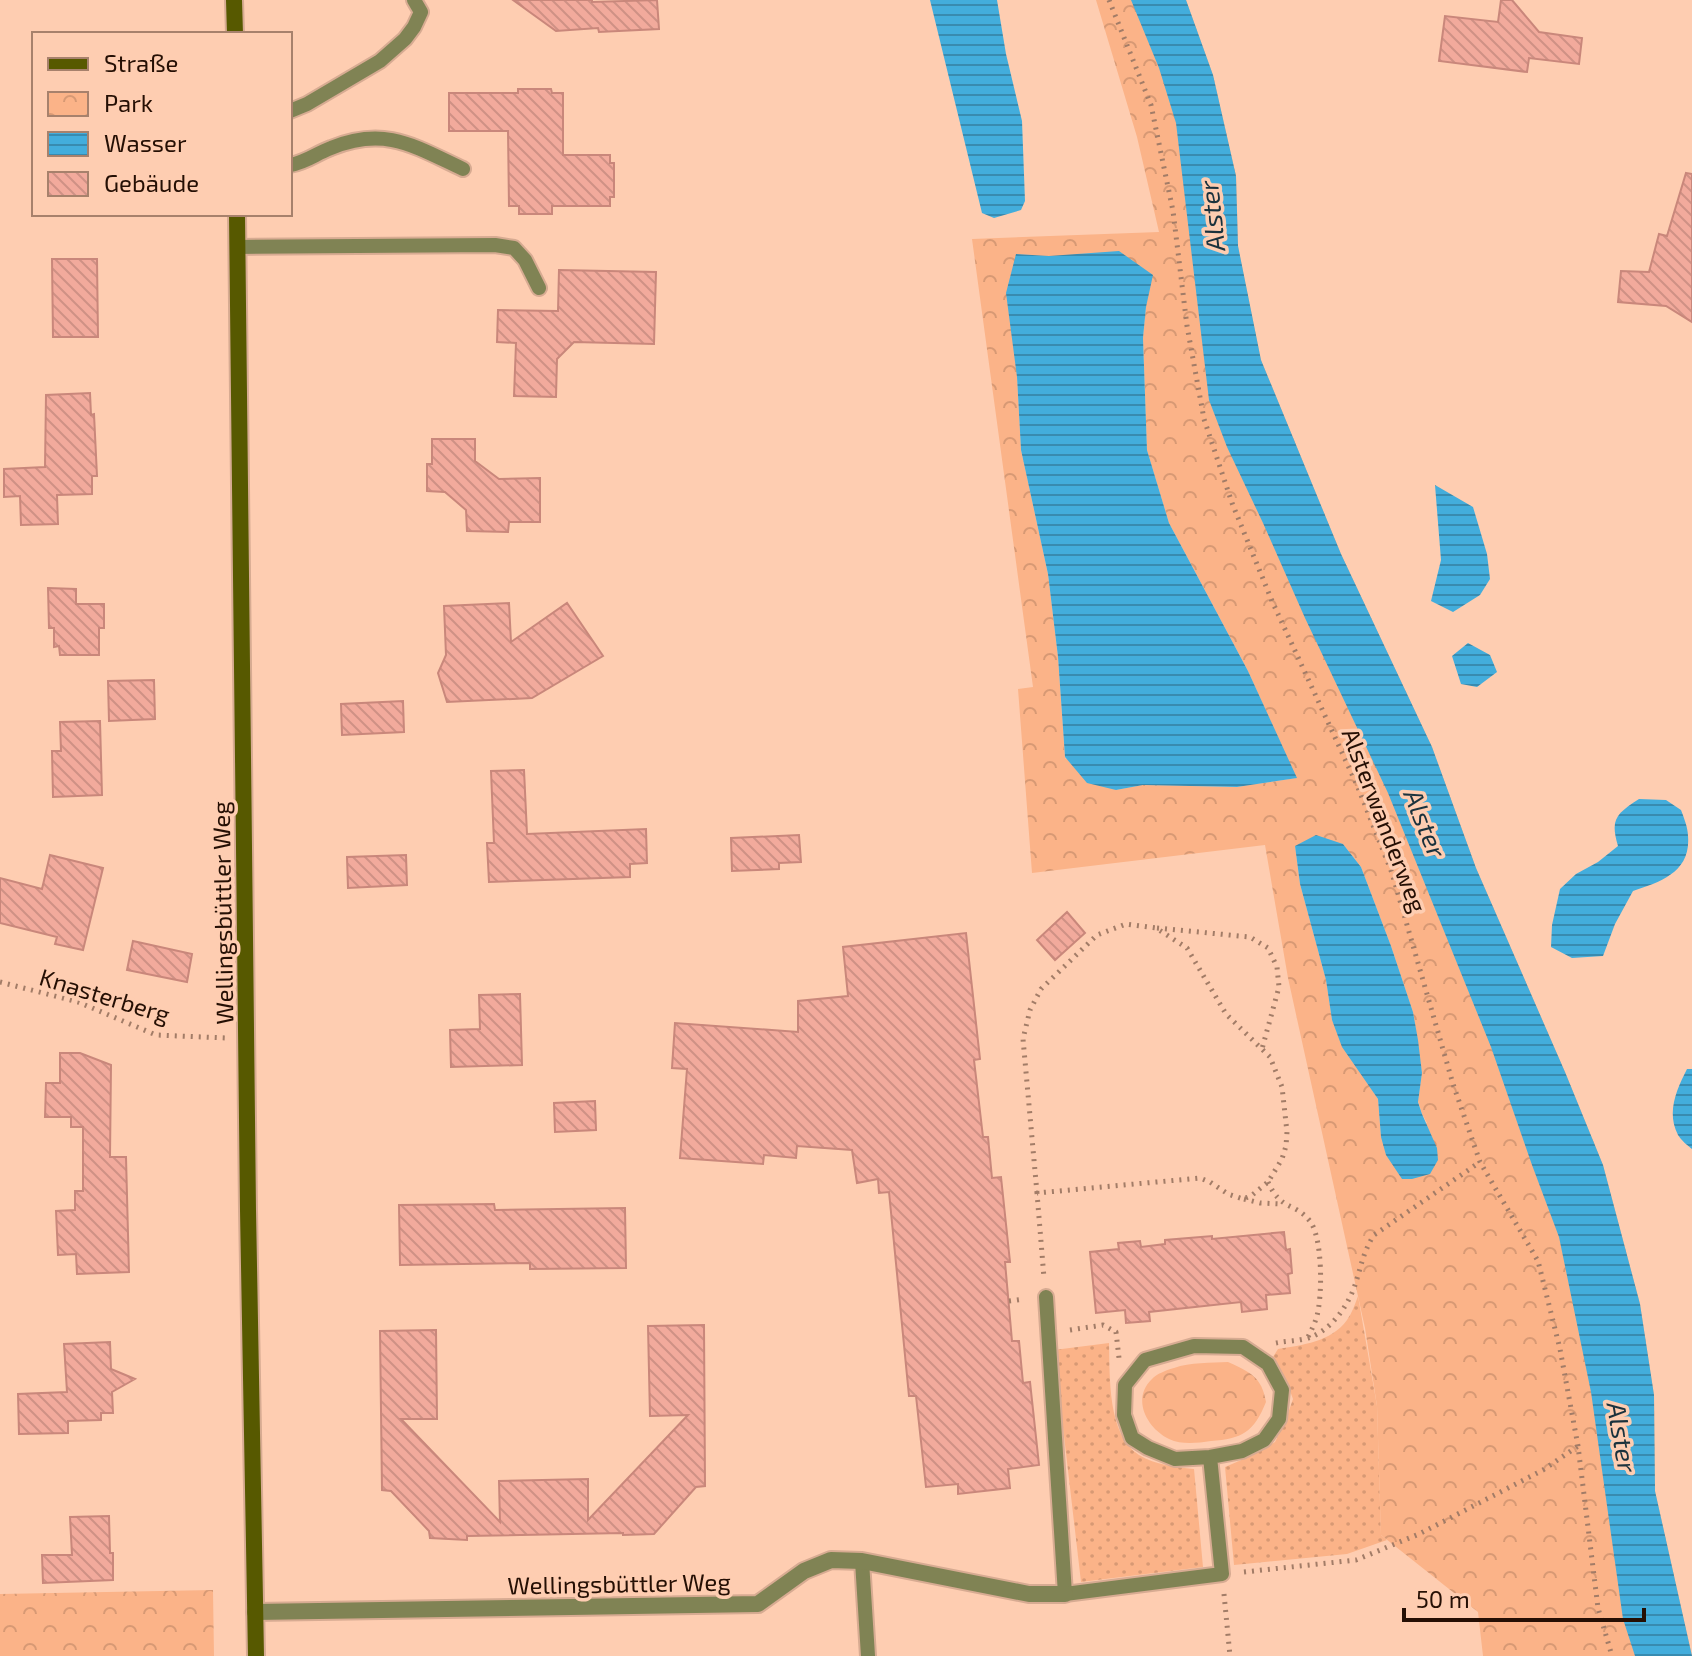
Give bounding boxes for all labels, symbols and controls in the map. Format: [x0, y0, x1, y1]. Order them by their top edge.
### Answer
legend [32, 32, 292, 216]
text: Straße [104, 48, 178, 77]
text: Park [104, 88, 153, 117]
text: Wasser [104, 128, 187, 157]
text: Gebäude [104, 168, 199, 197]
water label: Alster [1192, 178, 1230, 254]
street label: Alsterwanderweg [1337, 724, 1433, 916]
water label: Alster [1398, 784, 1454, 862]
street label: Wellingsbüttler Weg [206, 801, 238, 1025]
street label: Knasterberg [36, 961, 174, 1029]
water label: Alster [1601, 1398, 1645, 1475]
street label: Wellingsbüttler Weg [507, 1567, 731, 1599]
scale bar [1404, 1572, 1644, 1622]
text: 50 m [1416, 1584, 1470, 1613]

